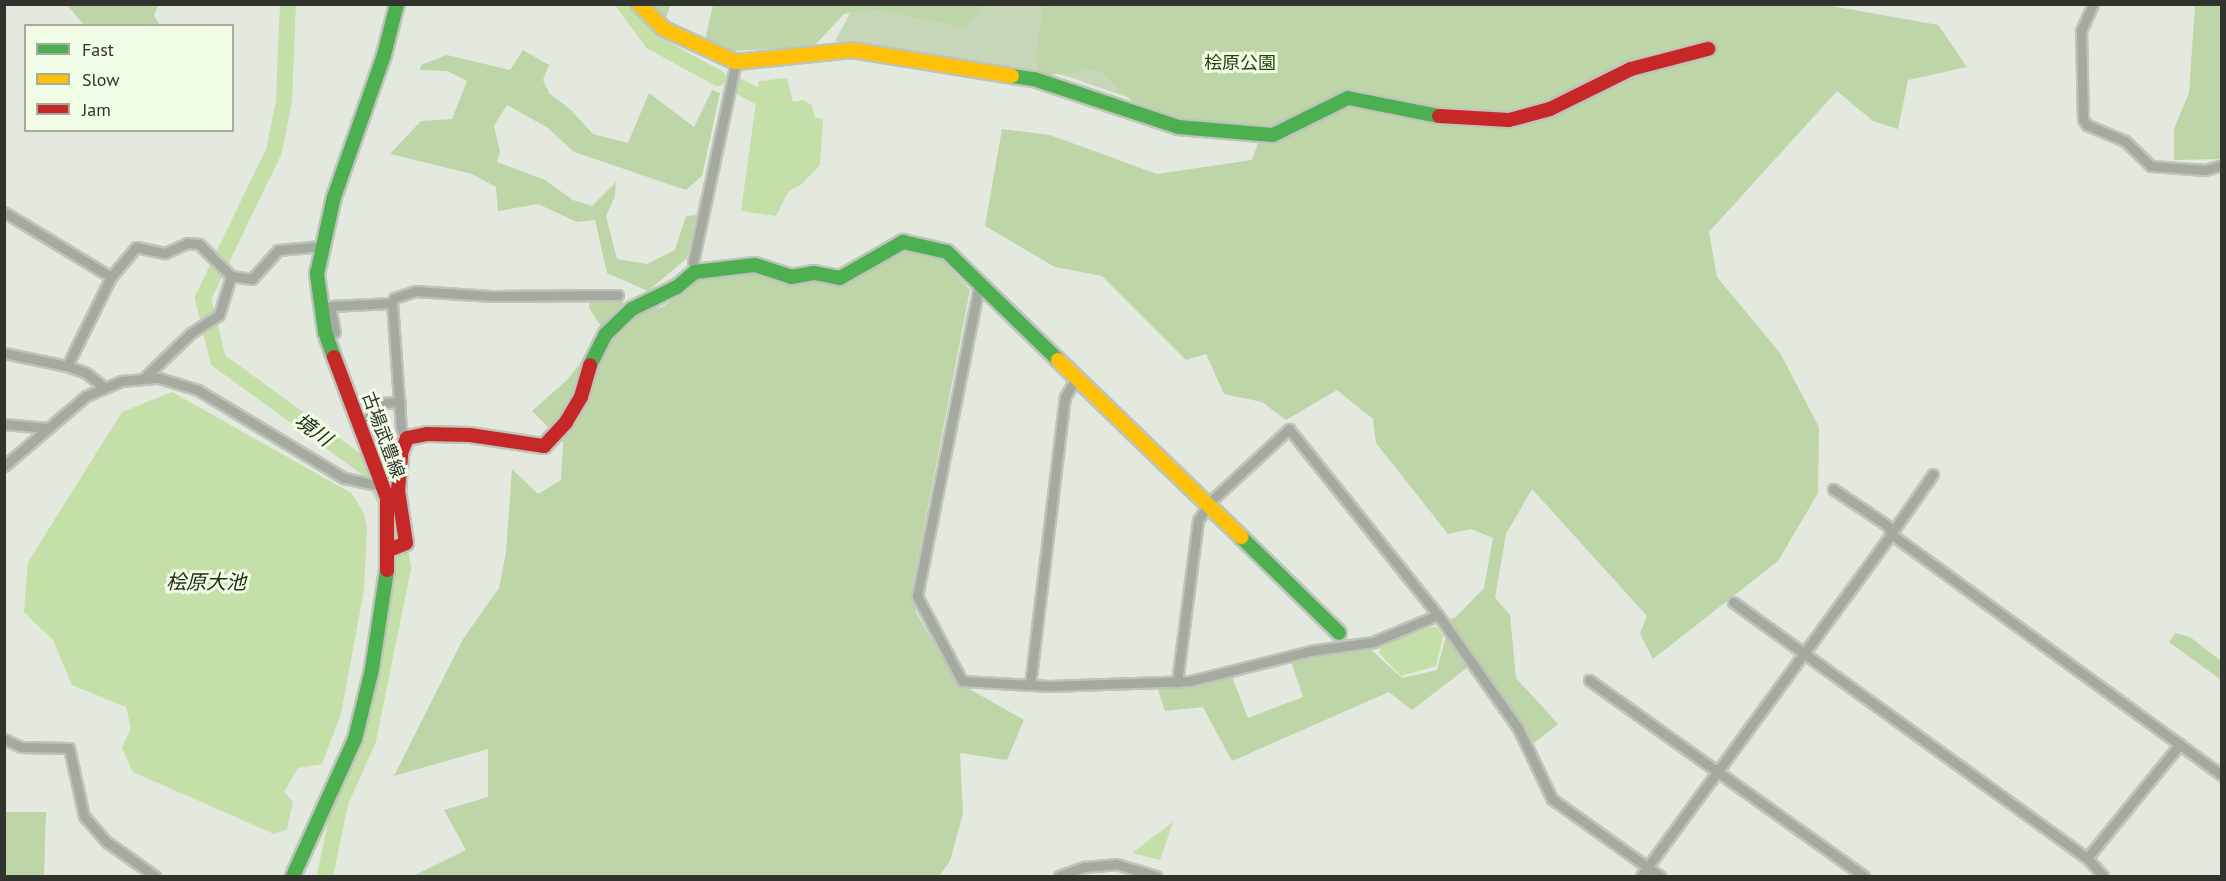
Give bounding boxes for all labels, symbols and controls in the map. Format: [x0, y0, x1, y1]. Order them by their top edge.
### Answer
legend [24, 24, 234, 132]
text: Fast [82, 38, 114, 61]
park label: 桧原公園 [1204, 52, 1276, 74]
text: Slow [82, 68, 120, 91]
text: Jam [82, 98, 111, 121]
street label: 古場武豊線 [357, 389, 409, 481]
water label: 境川 [290, 409, 336, 451]
water label: 桧原大池 [166, 570, 246, 594]

